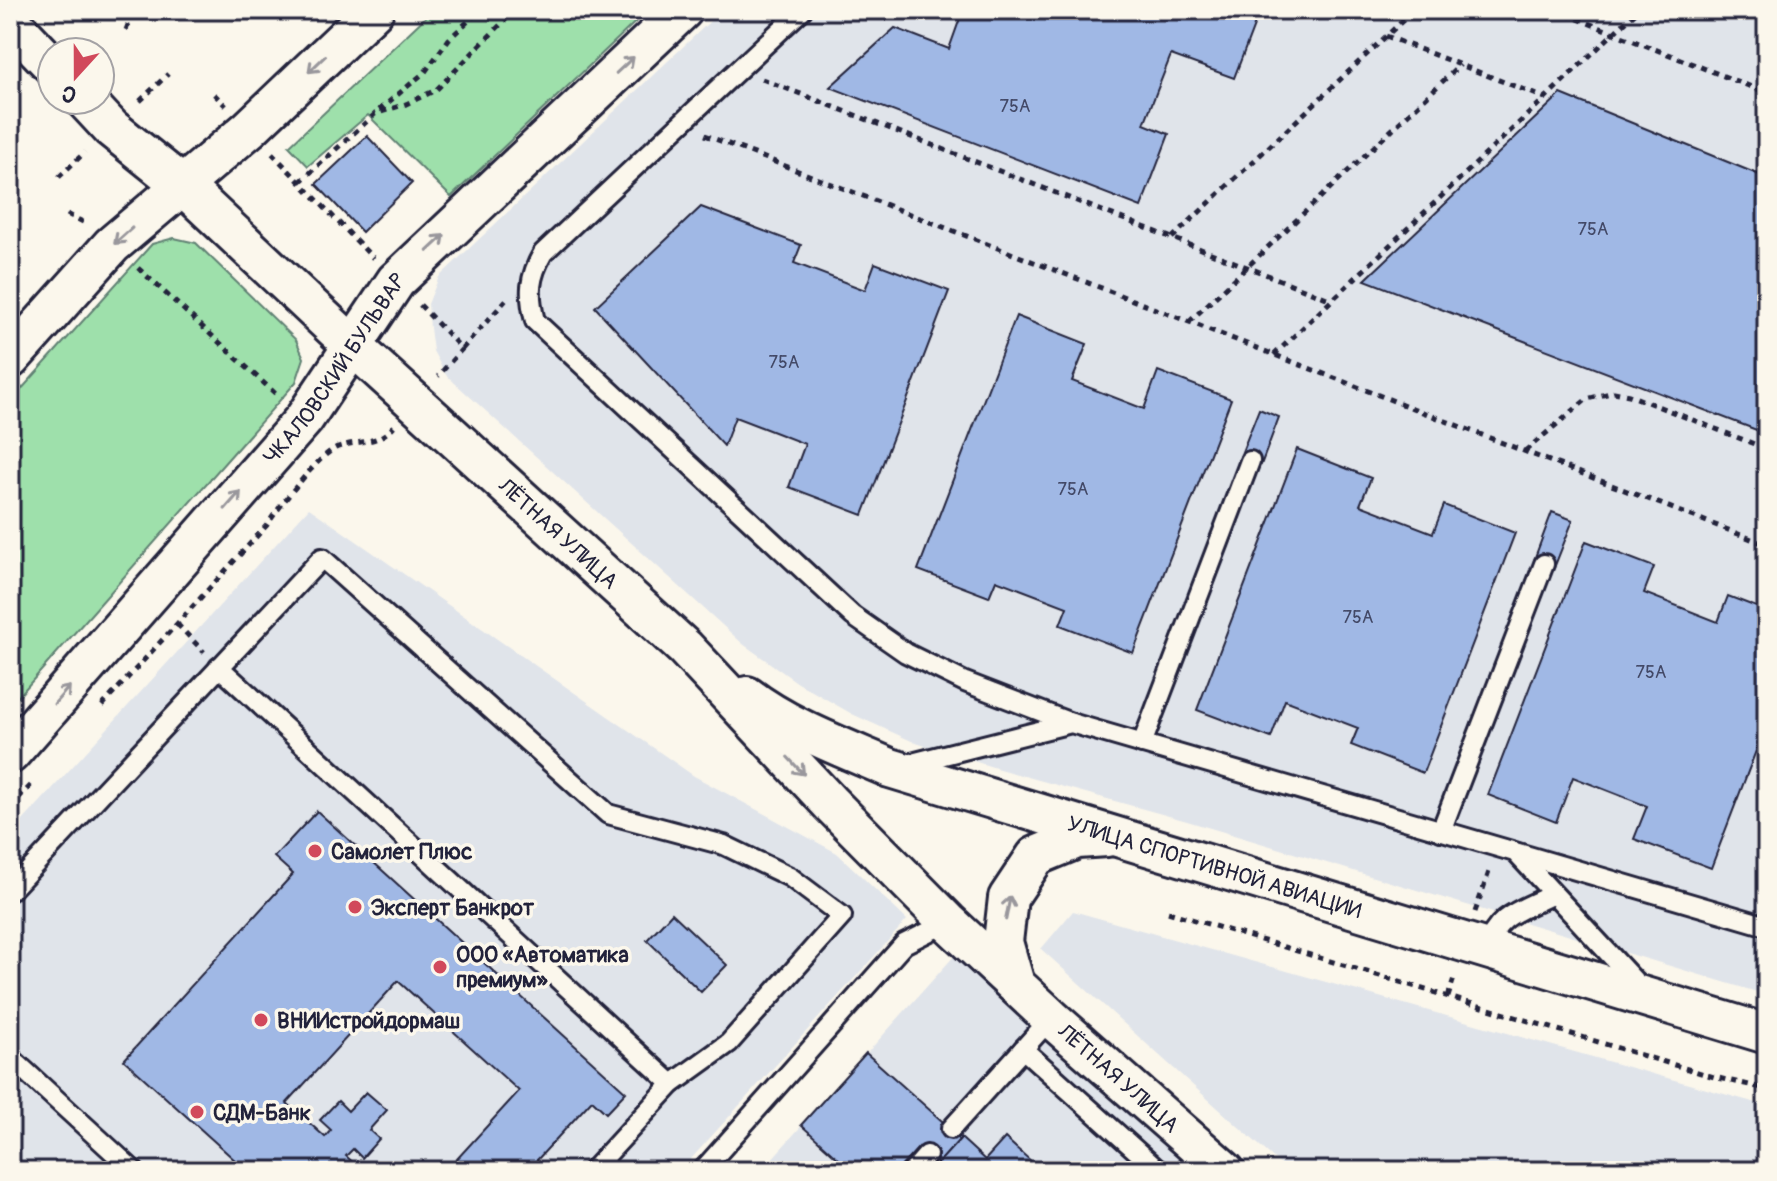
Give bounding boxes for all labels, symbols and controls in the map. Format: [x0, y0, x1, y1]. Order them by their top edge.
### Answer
north arrow [36, 36, 116, 116]
one-way arrow [308, 54, 327, 73]
one-way arrow [615, 56, 635, 74]
text: С [57, 78, 81, 109]
house number: 75А [1000, 95, 1031, 118]
house number: 75А [1578, 218, 1609, 241]
one-way arrow [113, 227, 133, 245]
one-way arrow [426, 234, 445, 253]
street label: ЧКАЛОВСКИЙ БУЛЬВАР [258, 267, 411, 471]
house number: 75А [769, 351, 800, 374]
street label: ЛЁТНАЯ УЛИЦА [491, 472, 624, 595]
house number: 75А [1058, 478, 1089, 501]
one-way arrow [224, 490, 242, 510]
house number: 75А [1343, 606, 1374, 629]
house number: 75А [1636, 661, 1667, 684]
one-way arrow [52, 685, 70, 706]
one-way arrow [786, 756, 805, 776]
street label: УЛИЦА СПОРТИВНОЙ АВИАЦИИ [1064, 810, 1365, 925]
place label: Самолет Плюс [331, 838, 472, 866]
marker: Самолет Плюс [306, 842, 324, 860]
place label: Эксперт Банкрот [371, 894, 535, 922]
one-way arrow [1001, 896, 1016, 921]
marker: Эксперт Банкрот [346, 898, 364, 916]
place label: ООО «Автоматика премиум» [456, 941, 629, 994]
marker: ООО «Автоматика премиум» [431, 958, 449, 976]
place label: ВНИИстройдормаш [277, 1007, 460, 1035]
marker: ВНИИстройдормаш [252, 1011, 270, 1029]
street label: ЛЁТНАЯ УЛИЦА [1051, 1017, 1185, 1139]
place label: СДМ-Банк [213, 1099, 311, 1127]
marker: СДМ-Банк [188, 1103, 206, 1121]

